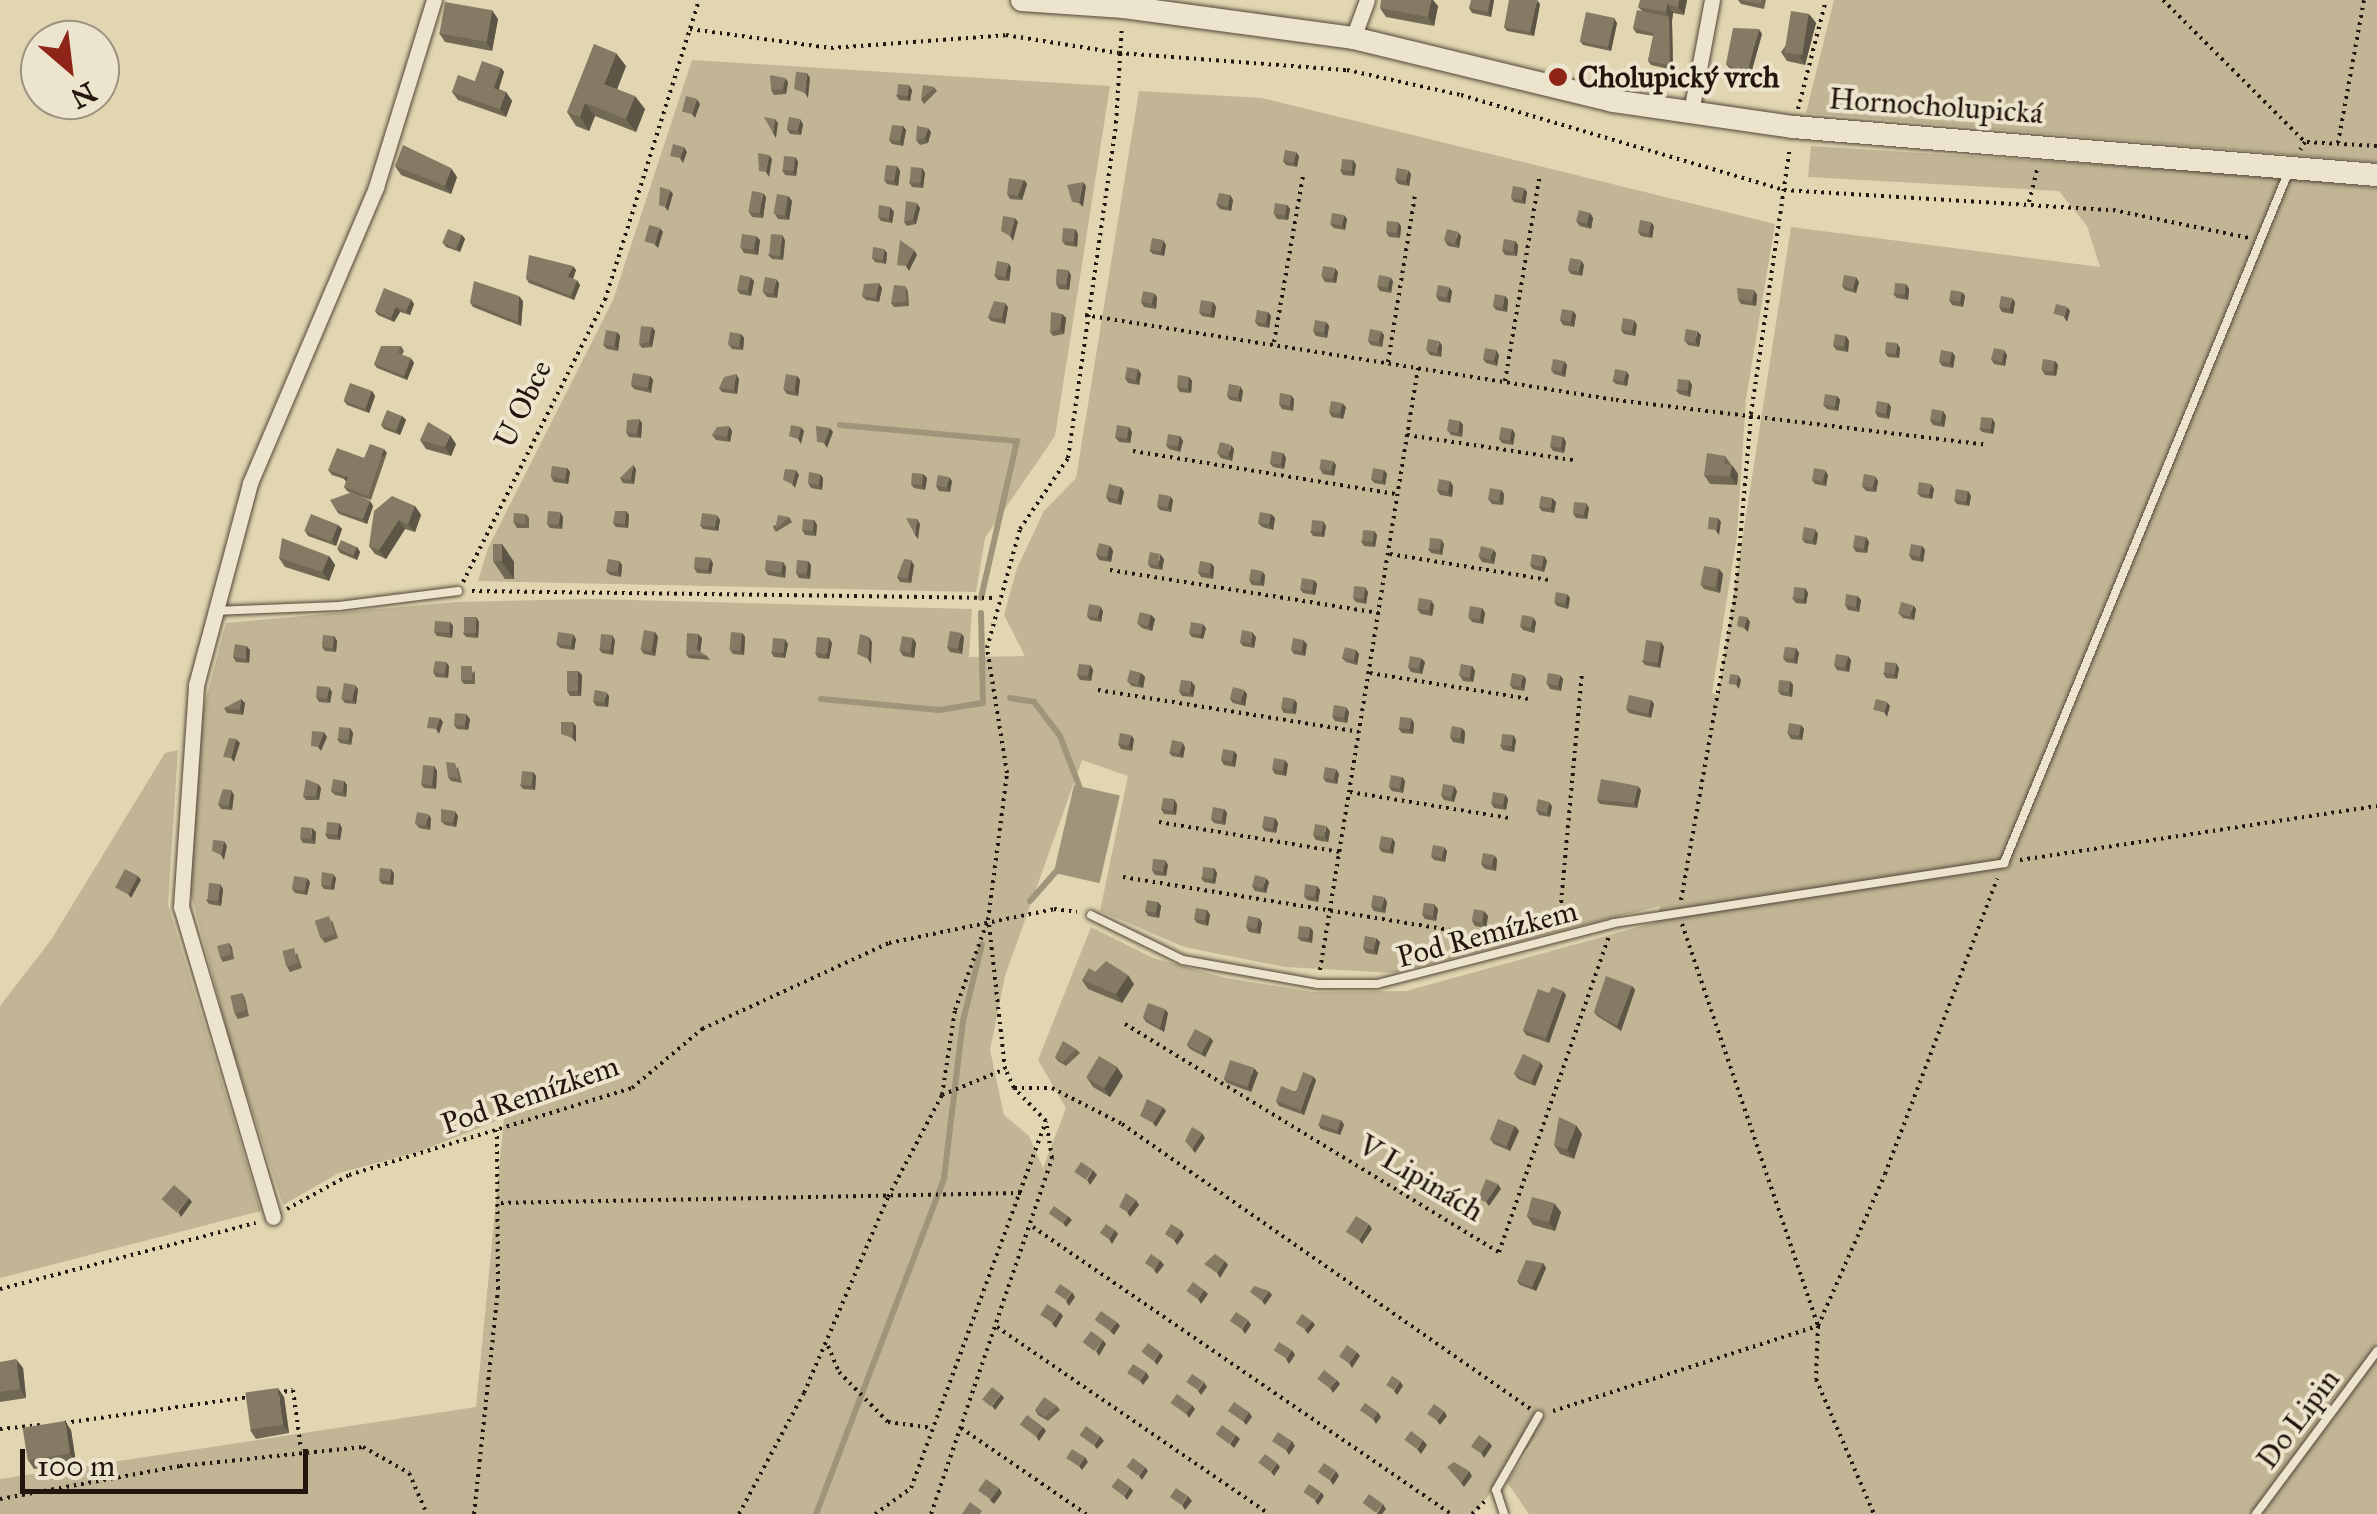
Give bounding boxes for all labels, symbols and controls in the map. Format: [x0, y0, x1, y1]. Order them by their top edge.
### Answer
north arrow [20, 20, 120, 120]
place label: Cholupický vrch [1578, 59, 1779, 95]
marker: Cholupický vrch [1547, 66, 1569, 88]
text: N [65, 74, 102, 116]
street label: Hornocholupická [1828, 81, 2044, 131]
street label: U Obce [486, 354, 560, 454]
street label: Pod Remízkem [1393, 893, 1581, 975]
street label: Pod Remízkem [436, 1048, 624, 1142]
street label: V Lipinách [1352, 1127, 1490, 1229]
street label: Do Lipin [2249, 1362, 2347, 1476]
scale bar [25, 1429, 312, 1491]
text: 100 m [37, 1448, 115, 1484]

